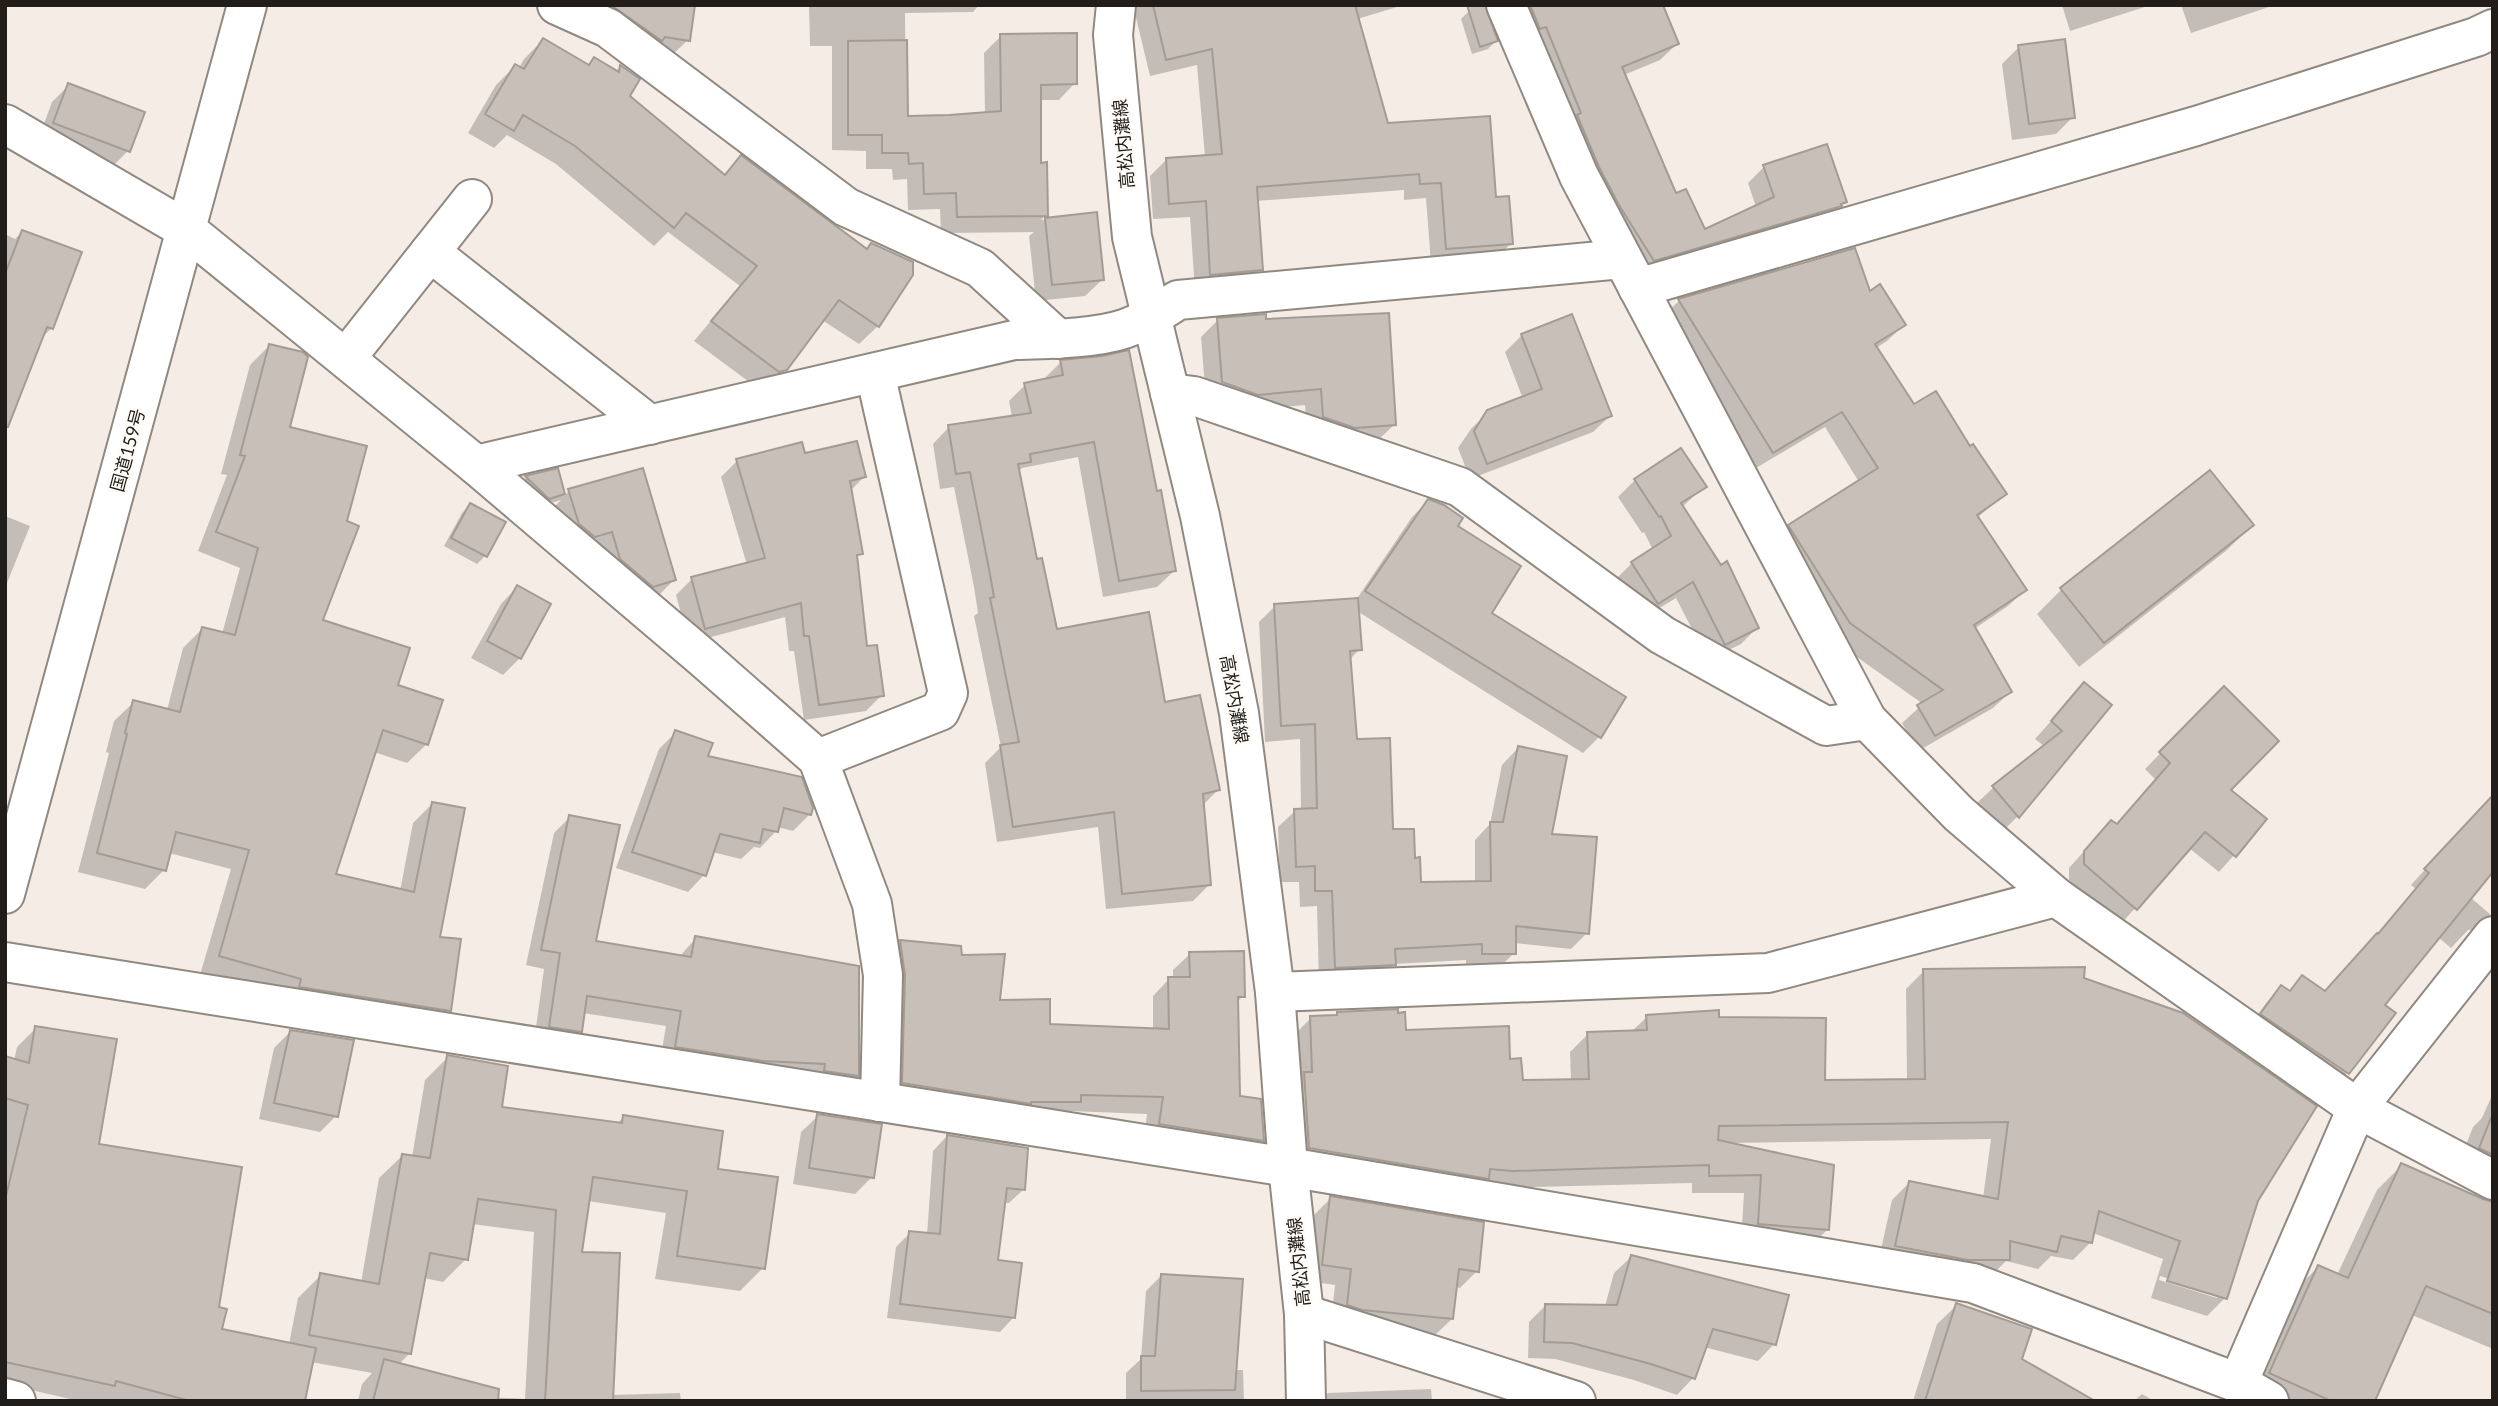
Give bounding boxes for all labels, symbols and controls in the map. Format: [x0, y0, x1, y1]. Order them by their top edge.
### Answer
street label: 高松内灘線 [1108, 98, 1138, 190]
street label: 国道159号 [105, 406, 149, 494]
street label: 高松内灘線 [1216, 653, 1254, 745]
street label: 高松内灘線 [1282, 1216, 1314, 1308]

